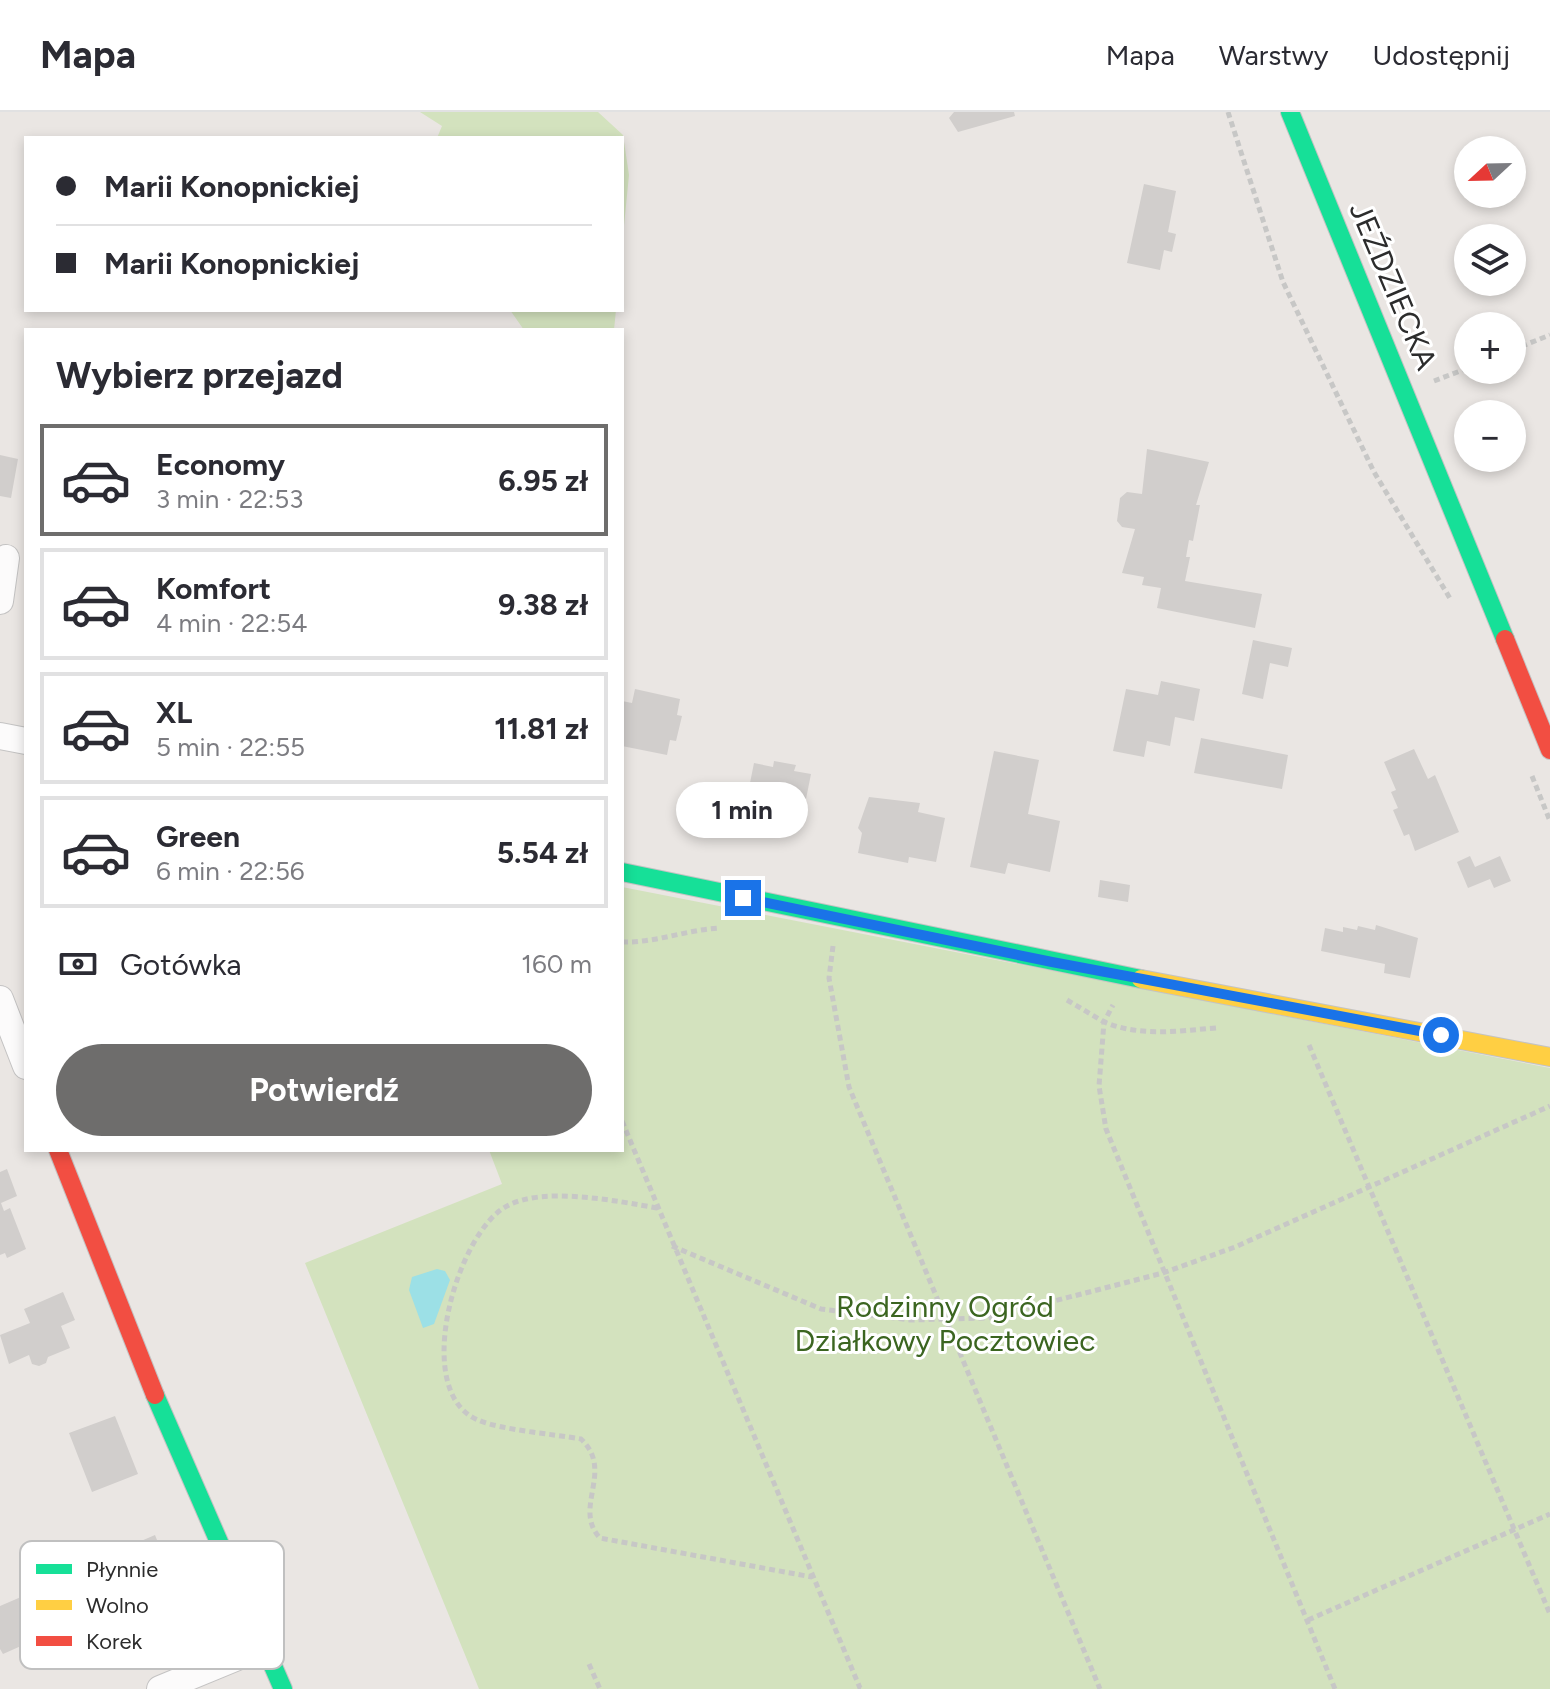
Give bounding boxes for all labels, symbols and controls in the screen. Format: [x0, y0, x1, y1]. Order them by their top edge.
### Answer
text: Mapa [40, 32, 136, 78]
text: Mapa [1106, 38, 1175, 72]
text: Warstwy [1219, 38, 1328, 72]
text: Udostępnij [1372, 38, 1510, 72]
north arrow [1454, 136, 1526, 208]
map controls [1454, 136, 1526, 472]
text: Marii Konopnickiej [104, 168, 360, 205]
street label: JEŹDZIECKA [1342, 196, 1446, 376]
button: layers [1454, 224, 1526, 296]
text: Marii Konopnickiej [104, 245, 360, 282]
button: + [1454, 312, 1526, 384]
text: Wybierz przejazd [56, 354, 343, 397]
button: − [1454, 400, 1526, 472]
icon: car [60, 444, 132, 516]
text: Economy [156, 446, 285, 483]
text: 6.95 zł [498, 462, 588, 499]
text: 3 min · 22:53 [156, 483, 303, 515]
icon: car [60, 568, 132, 640]
text: Komfort [156, 570, 271, 607]
text: 9.38 zł [498, 586, 588, 623]
text: 4 min · 22:54 [156, 607, 307, 639]
icon: car [60, 692, 132, 764]
text: XL [156, 694, 192, 731]
text: 11.81 zł [494, 710, 588, 747]
text: 5 min · 22:55 [156, 731, 305, 763]
callout: 1 min [677, 782, 809, 838]
text: 1 min [711, 794, 773, 826]
icon: car [60, 816, 132, 888]
text: Green [156, 818, 240, 855]
text: 5.54 zł [497, 834, 588, 871]
text: 6 min · 22:56 [156, 855, 305, 887]
route end [725, 880, 761, 916]
icon: cash [56, 942, 100, 986]
text: Gotówka [120, 946, 242, 983]
text: 160 m [521, 948, 592, 980]
route start [1423, 1017, 1459, 1053]
button: Potwierdź [56, 1044, 592, 1136]
park label: Rodzinny Ogród Działkowy Pocztowiec [795, 1288, 1095, 1359]
legend [20, 1541, 284, 1669]
text: Płynnie [86, 1556, 158, 1583]
text: Wolno [86, 1592, 149, 1619]
text: Korek [86, 1628, 142, 1655]

